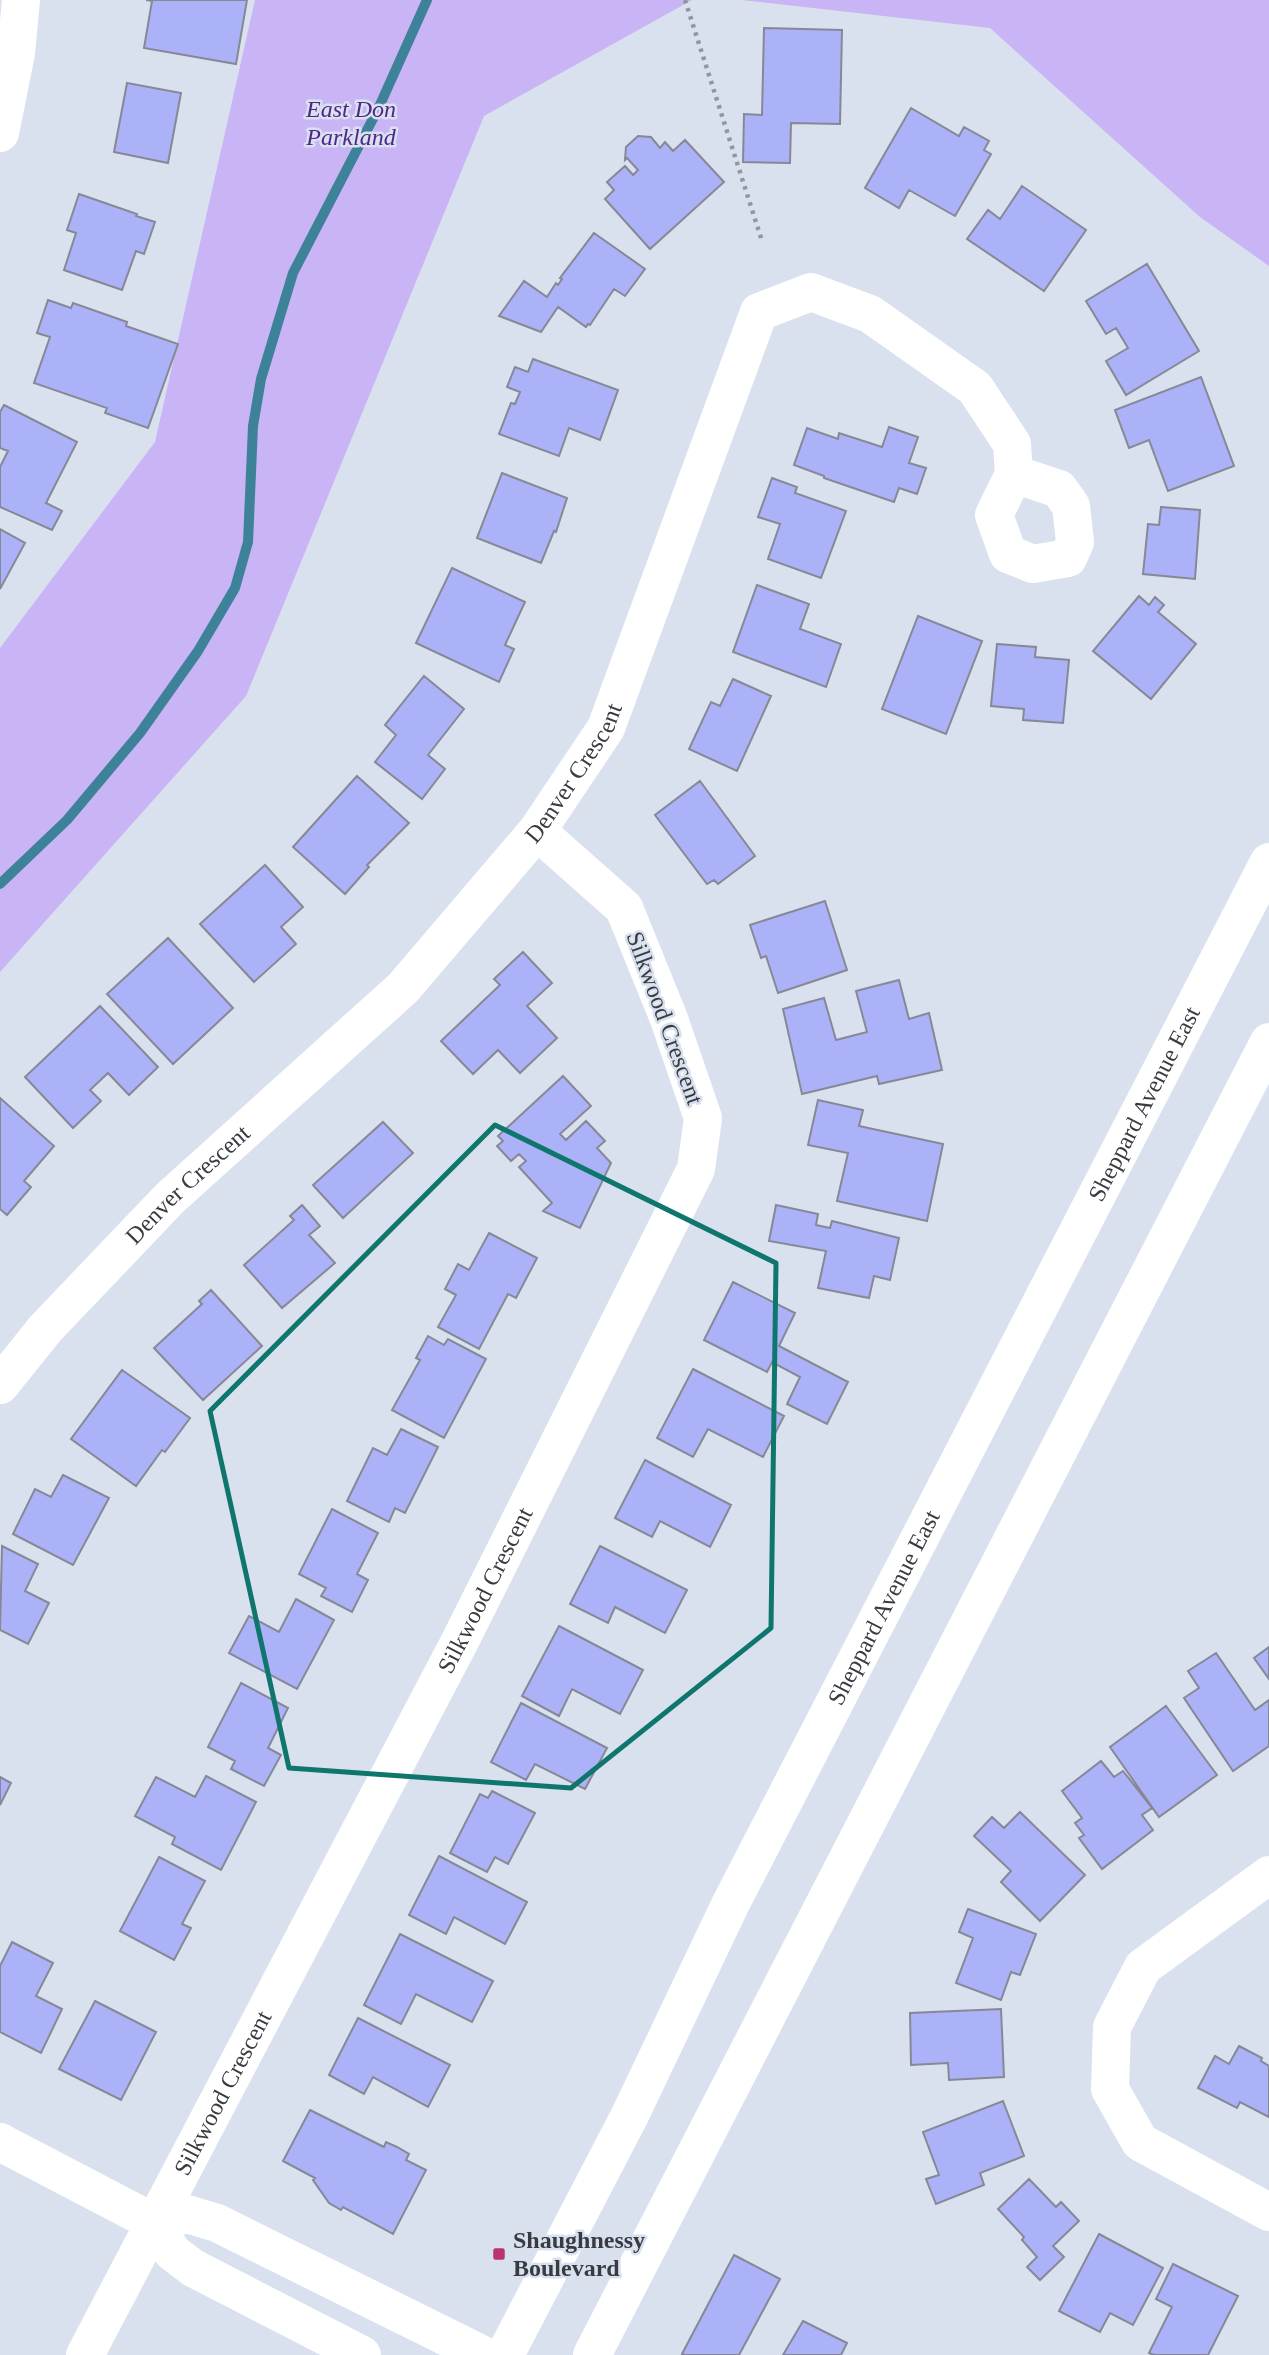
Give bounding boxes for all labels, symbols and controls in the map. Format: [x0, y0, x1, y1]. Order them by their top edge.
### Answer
park label: East Don Parkland [305, 96, 397, 150]
street label: Denver Crescent [520, 699, 627, 848]
street label: Silkwood Crescent [622, 928, 708, 1108]
street label: Sheppard Avenue East [1083, 1002, 1205, 1206]
street label: Denver Crescent [120, 1120, 255, 1249]
street label: Silkwood Crescent [432, 1503, 538, 1678]
street label: Sheppard Avenue East [823, 1506, 945, 1709]
street label: Silkwood Crescent [169, 2006, 277, 2180]
place label: Shaughnessy Boulevard [513, 2227, 645, 2281]
marker: Shaughnessy Boulevard [491, 2246, 507, 2262]

